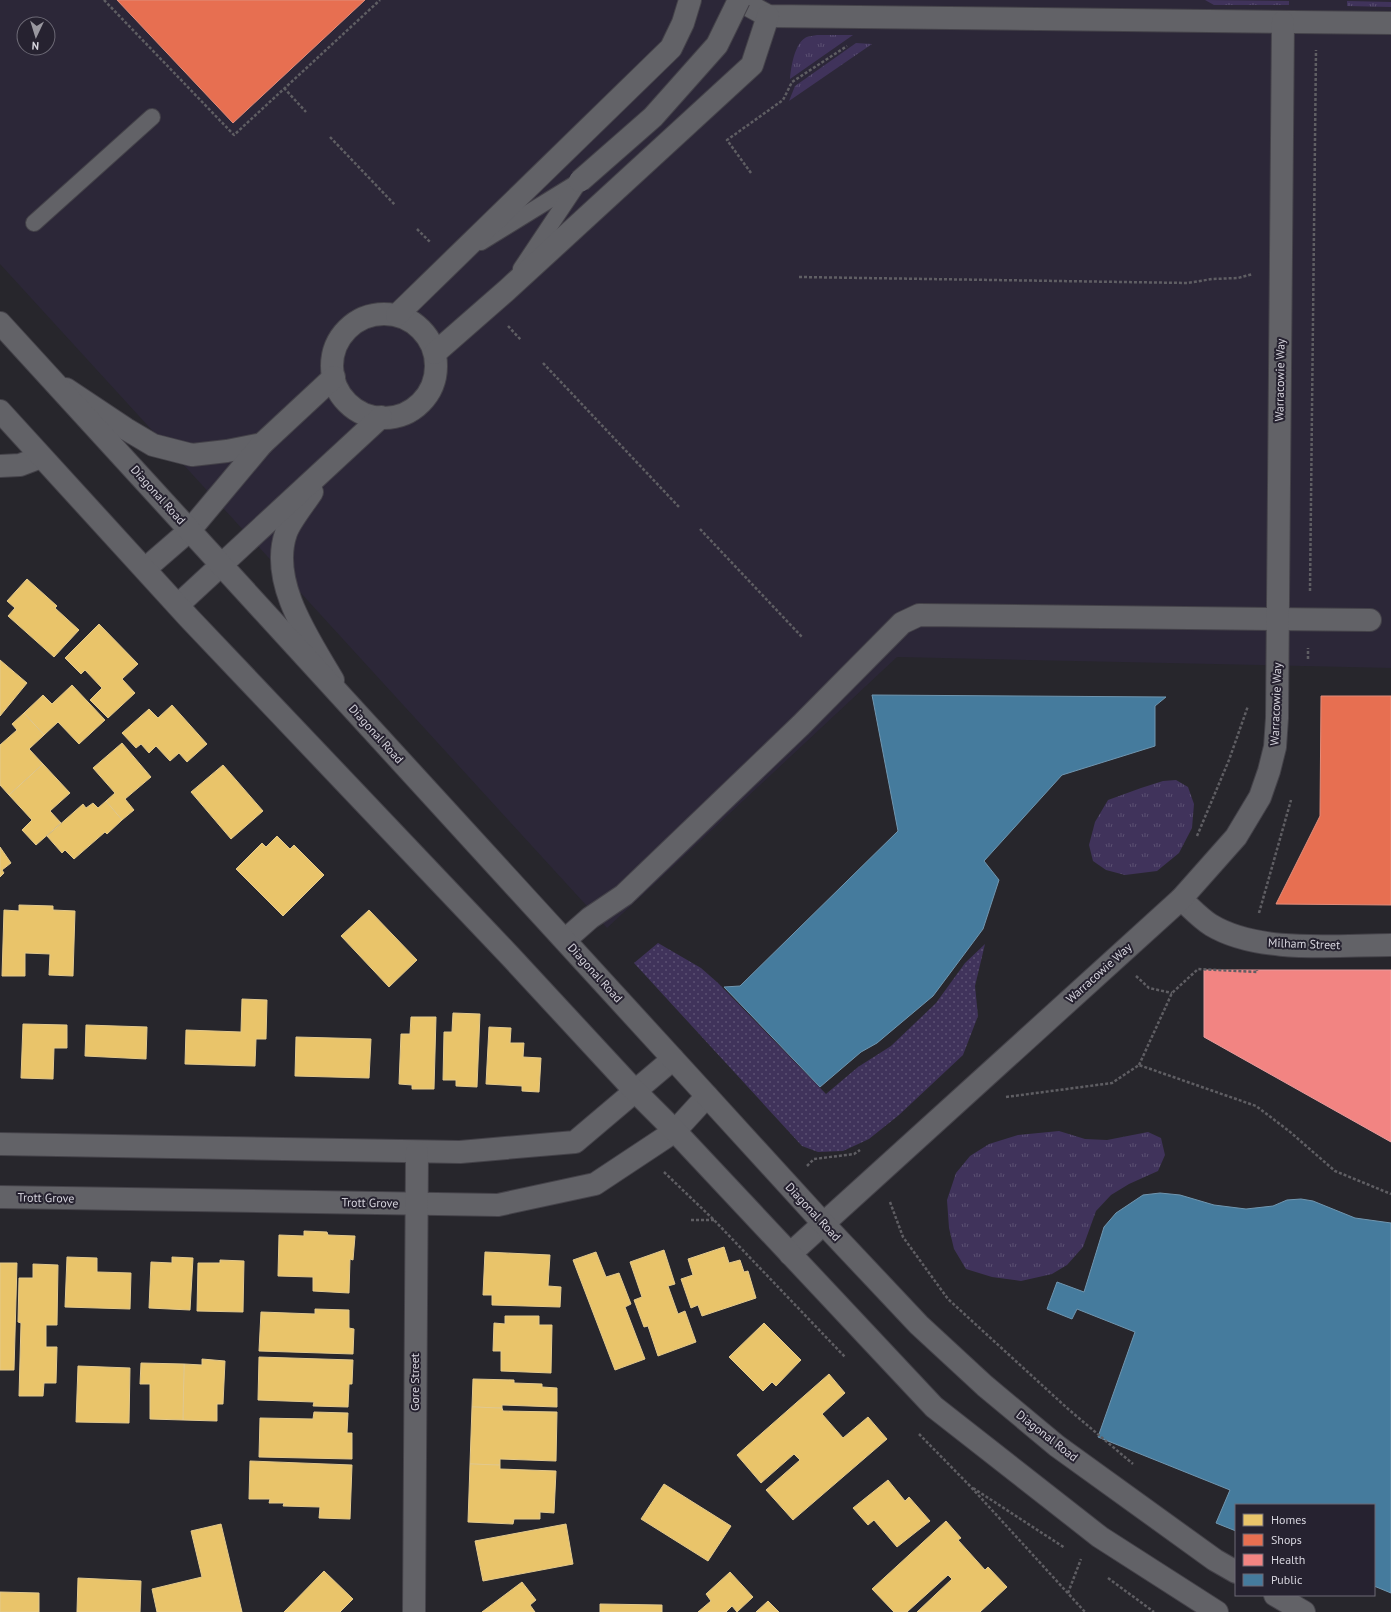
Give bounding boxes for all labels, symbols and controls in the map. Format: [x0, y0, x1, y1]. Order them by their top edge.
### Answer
north arrow [16, 16, 56, 56]
text: N [31, 39, 39, 53]
street label: Warracowie Way [1271, 338, 1288, 422]
street label: Diagonal Road [128, 462, 189, 527]
street label: Warracowie Way [1267, 662, 1284, 746]
street label: Diagonal Road [346, 701, 407, 766]
street label: Milham Street [1268, 935, 1340, 952]
street label: Warracowie Way [1063, 939, 1135, 1006]
street label: Diagonal Road [565, 940, 626, 1005]
street label: Diagonal Road [782, 1179, 844, 1244]
street label: Trott Grove [18, 1190, 74, 1205]
street label: Trott Grove [342, 1195, 398, 1210]
street label: Gore Street [407, 1353, 422, 1411]
street label: Diagonal Road [1013, 1407, 1081, 1464]
legend [1235, 1504, 1375, 1596]
text: Homes [1271, 1512, 1306, 1527]
text: Shops [1271, 1532, 1302, 1547]
text: Health [1271, 1552, 1305, 1567]
text: Public [1271, 1572, 1303, 1587]

